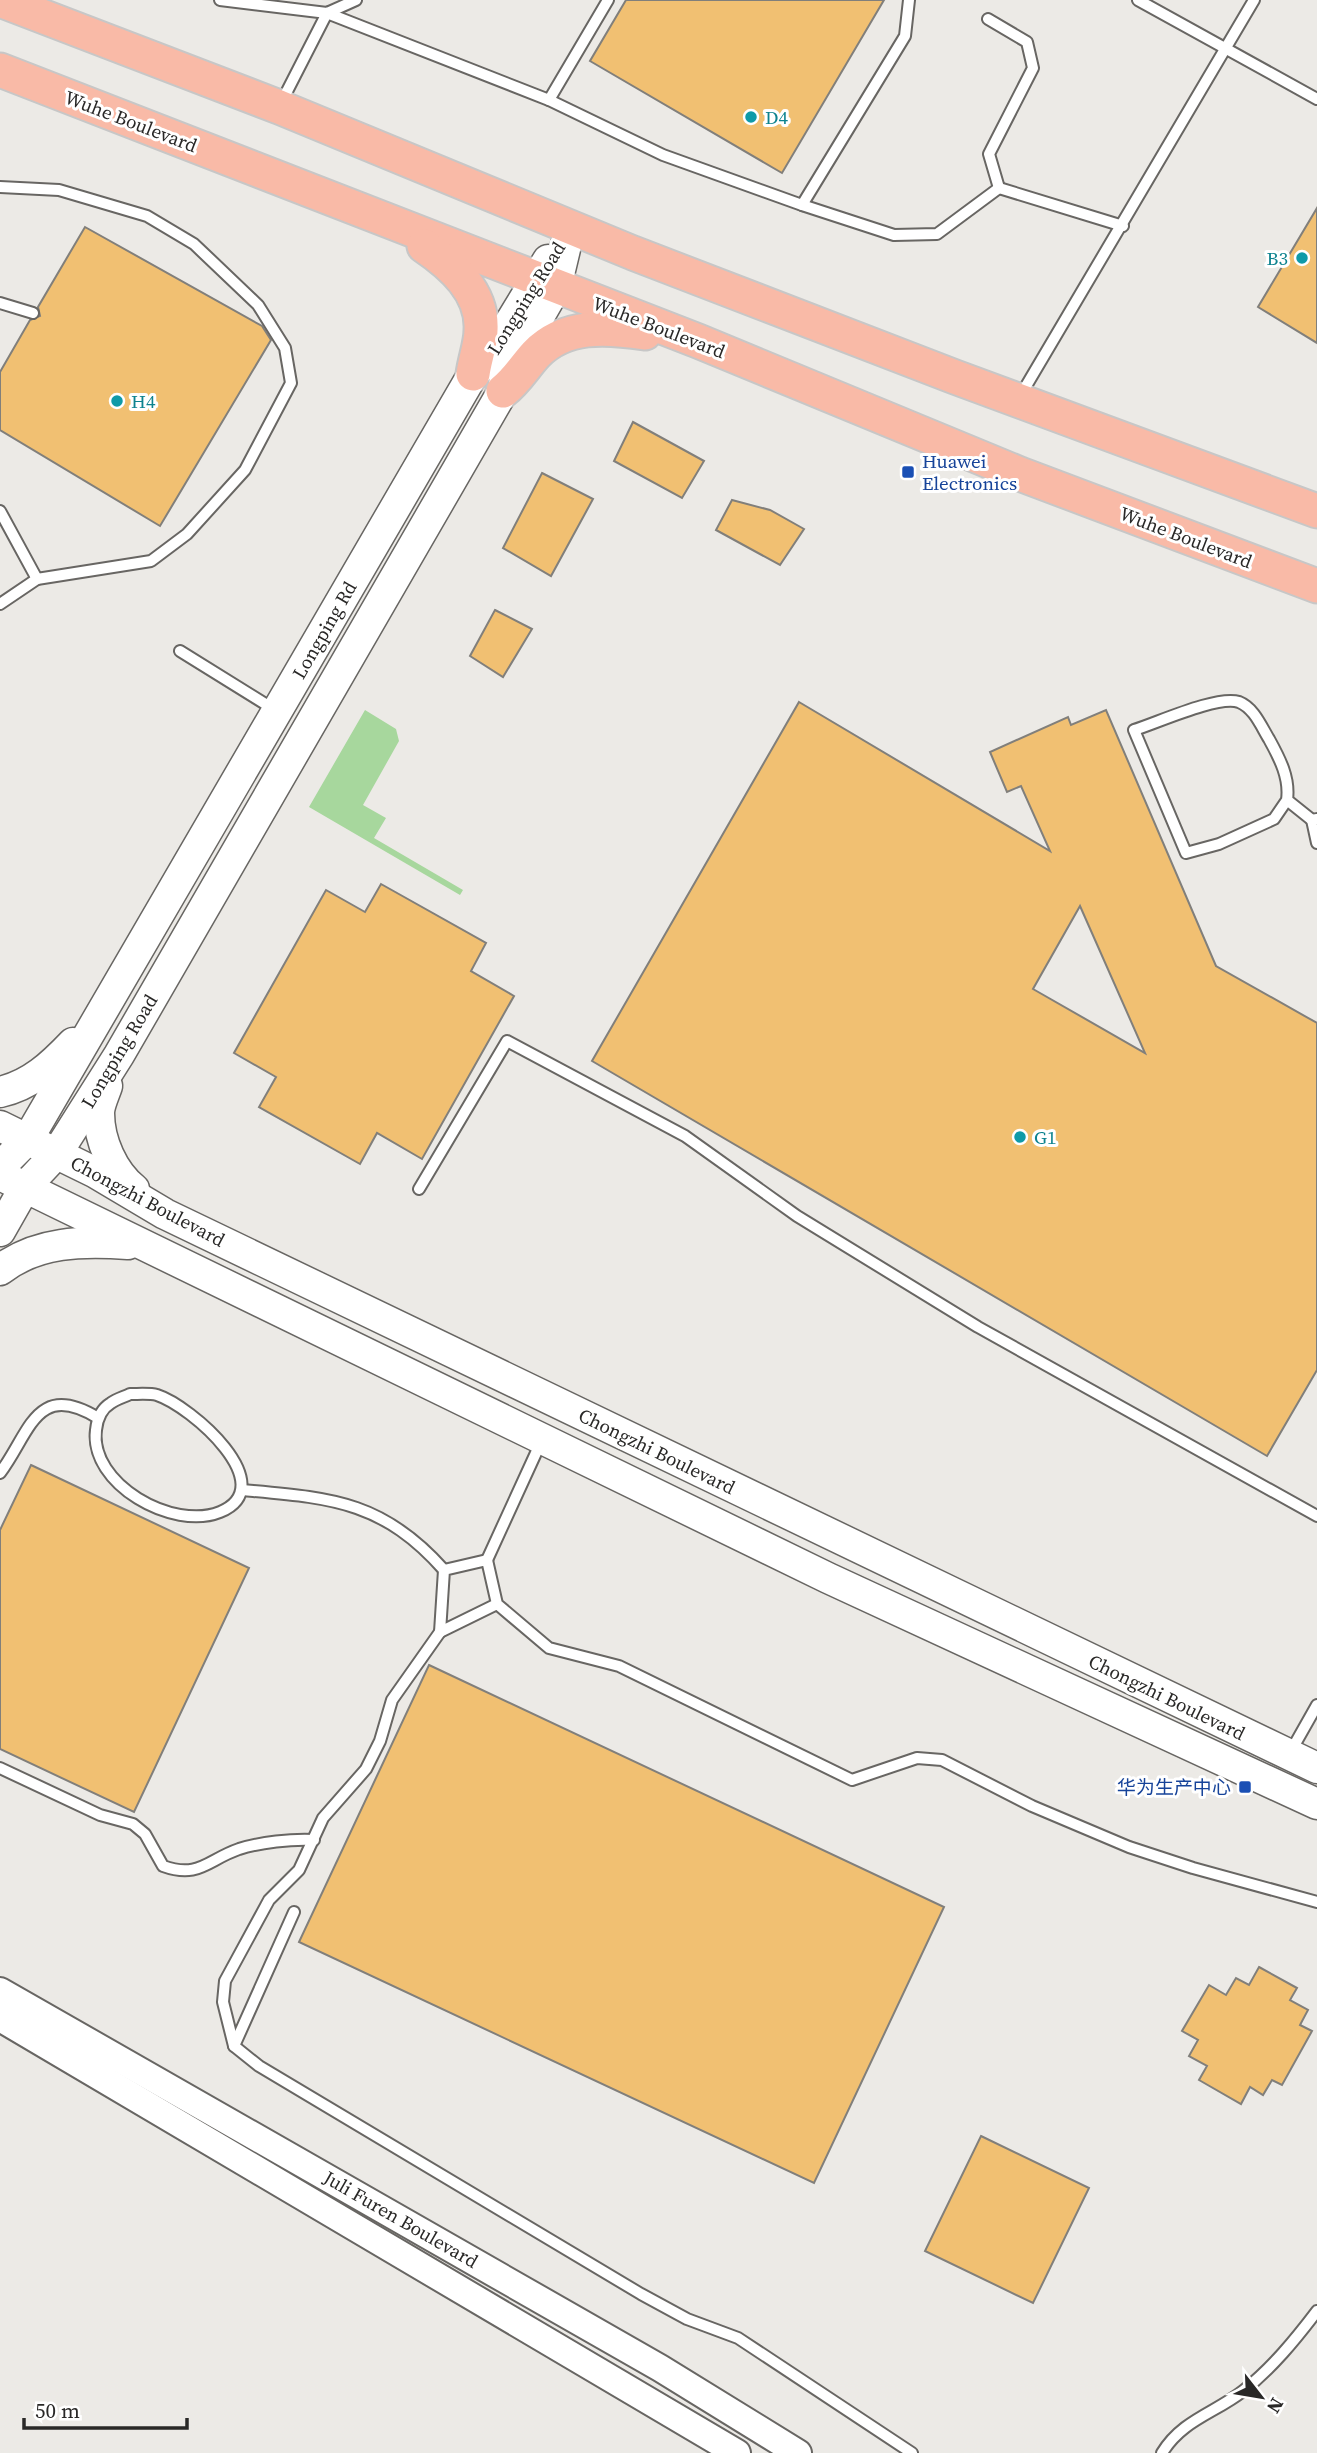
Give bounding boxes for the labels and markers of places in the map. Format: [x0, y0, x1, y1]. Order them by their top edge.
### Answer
place label: D4 [765, 104, 788, 130]
marker: D4 [743, 109, 759, 125]
place label: B3 [1267, 245, 1288, 271]
marker: B3 [1294, 250, 1310, 266]
place label: H4 [131, 388, 156, 414]
marker: H4 [109, 393, 125, 409]
place label: Huawei Electronics [922, 448, 1017, 496]
marker: Huawei Electronics [900, 464, 916, 480]
place label: G1 [1034, 1124, 1056, 1150]
marker: G1 [1012, 1129, 1028, 1145]
place label: 华为生产中心 [1117, 1774, 1231, 1800]
marker: 华为生产中心 [1237, 1779, 1253, 1795]

